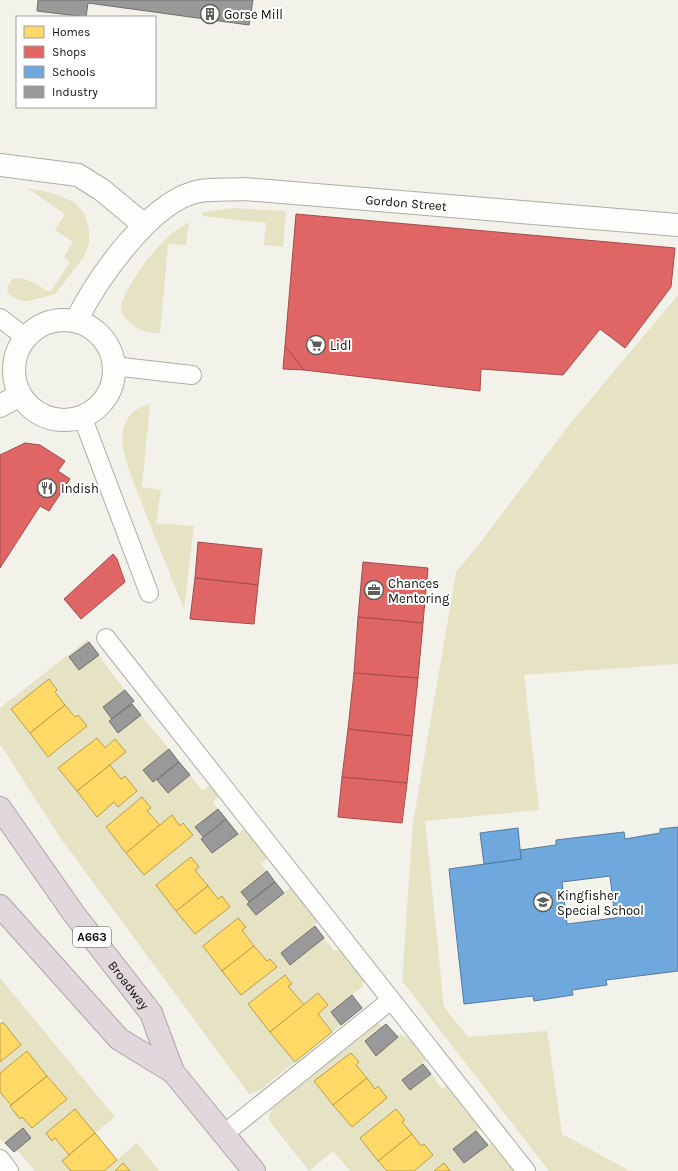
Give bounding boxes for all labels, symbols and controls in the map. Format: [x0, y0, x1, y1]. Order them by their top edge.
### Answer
building icon: Gorse Mill [199, 3, 221, 25]
place label: Gorse Mill [224, 7, 283, 22]
legend [16, 16, 156, 108]
text: Homes [52, 25, 90, 39]
text: Shops [52, 45, 86, 59]
text: Schools [52, 65, 95, 79]
text: Industry [52, 85, 98, 99]
street label: Gordon Street [365, 192, 448, 213]
supermarket icon: Lidl [305, 334, 327, 356]
place label: Lidl [330, 338, 351, 353]
restaurant icon: Indish [36, 477, 58, 499]
place label: Indish [61, 481, 99, 496]
place label: Chances Mentoring [388, 576, 450, 606]
office icon: Chances Mentoring [363, 579, 385, 601]
place label: Kingfisher Special School [557, 888, 644, 918]
school or university icon: Kingfisher Special School [532, 891, 554, 913]
road number: A663 [73, 927, 111, 947]
street label: Broadway [106, 958, 153, 1012]

